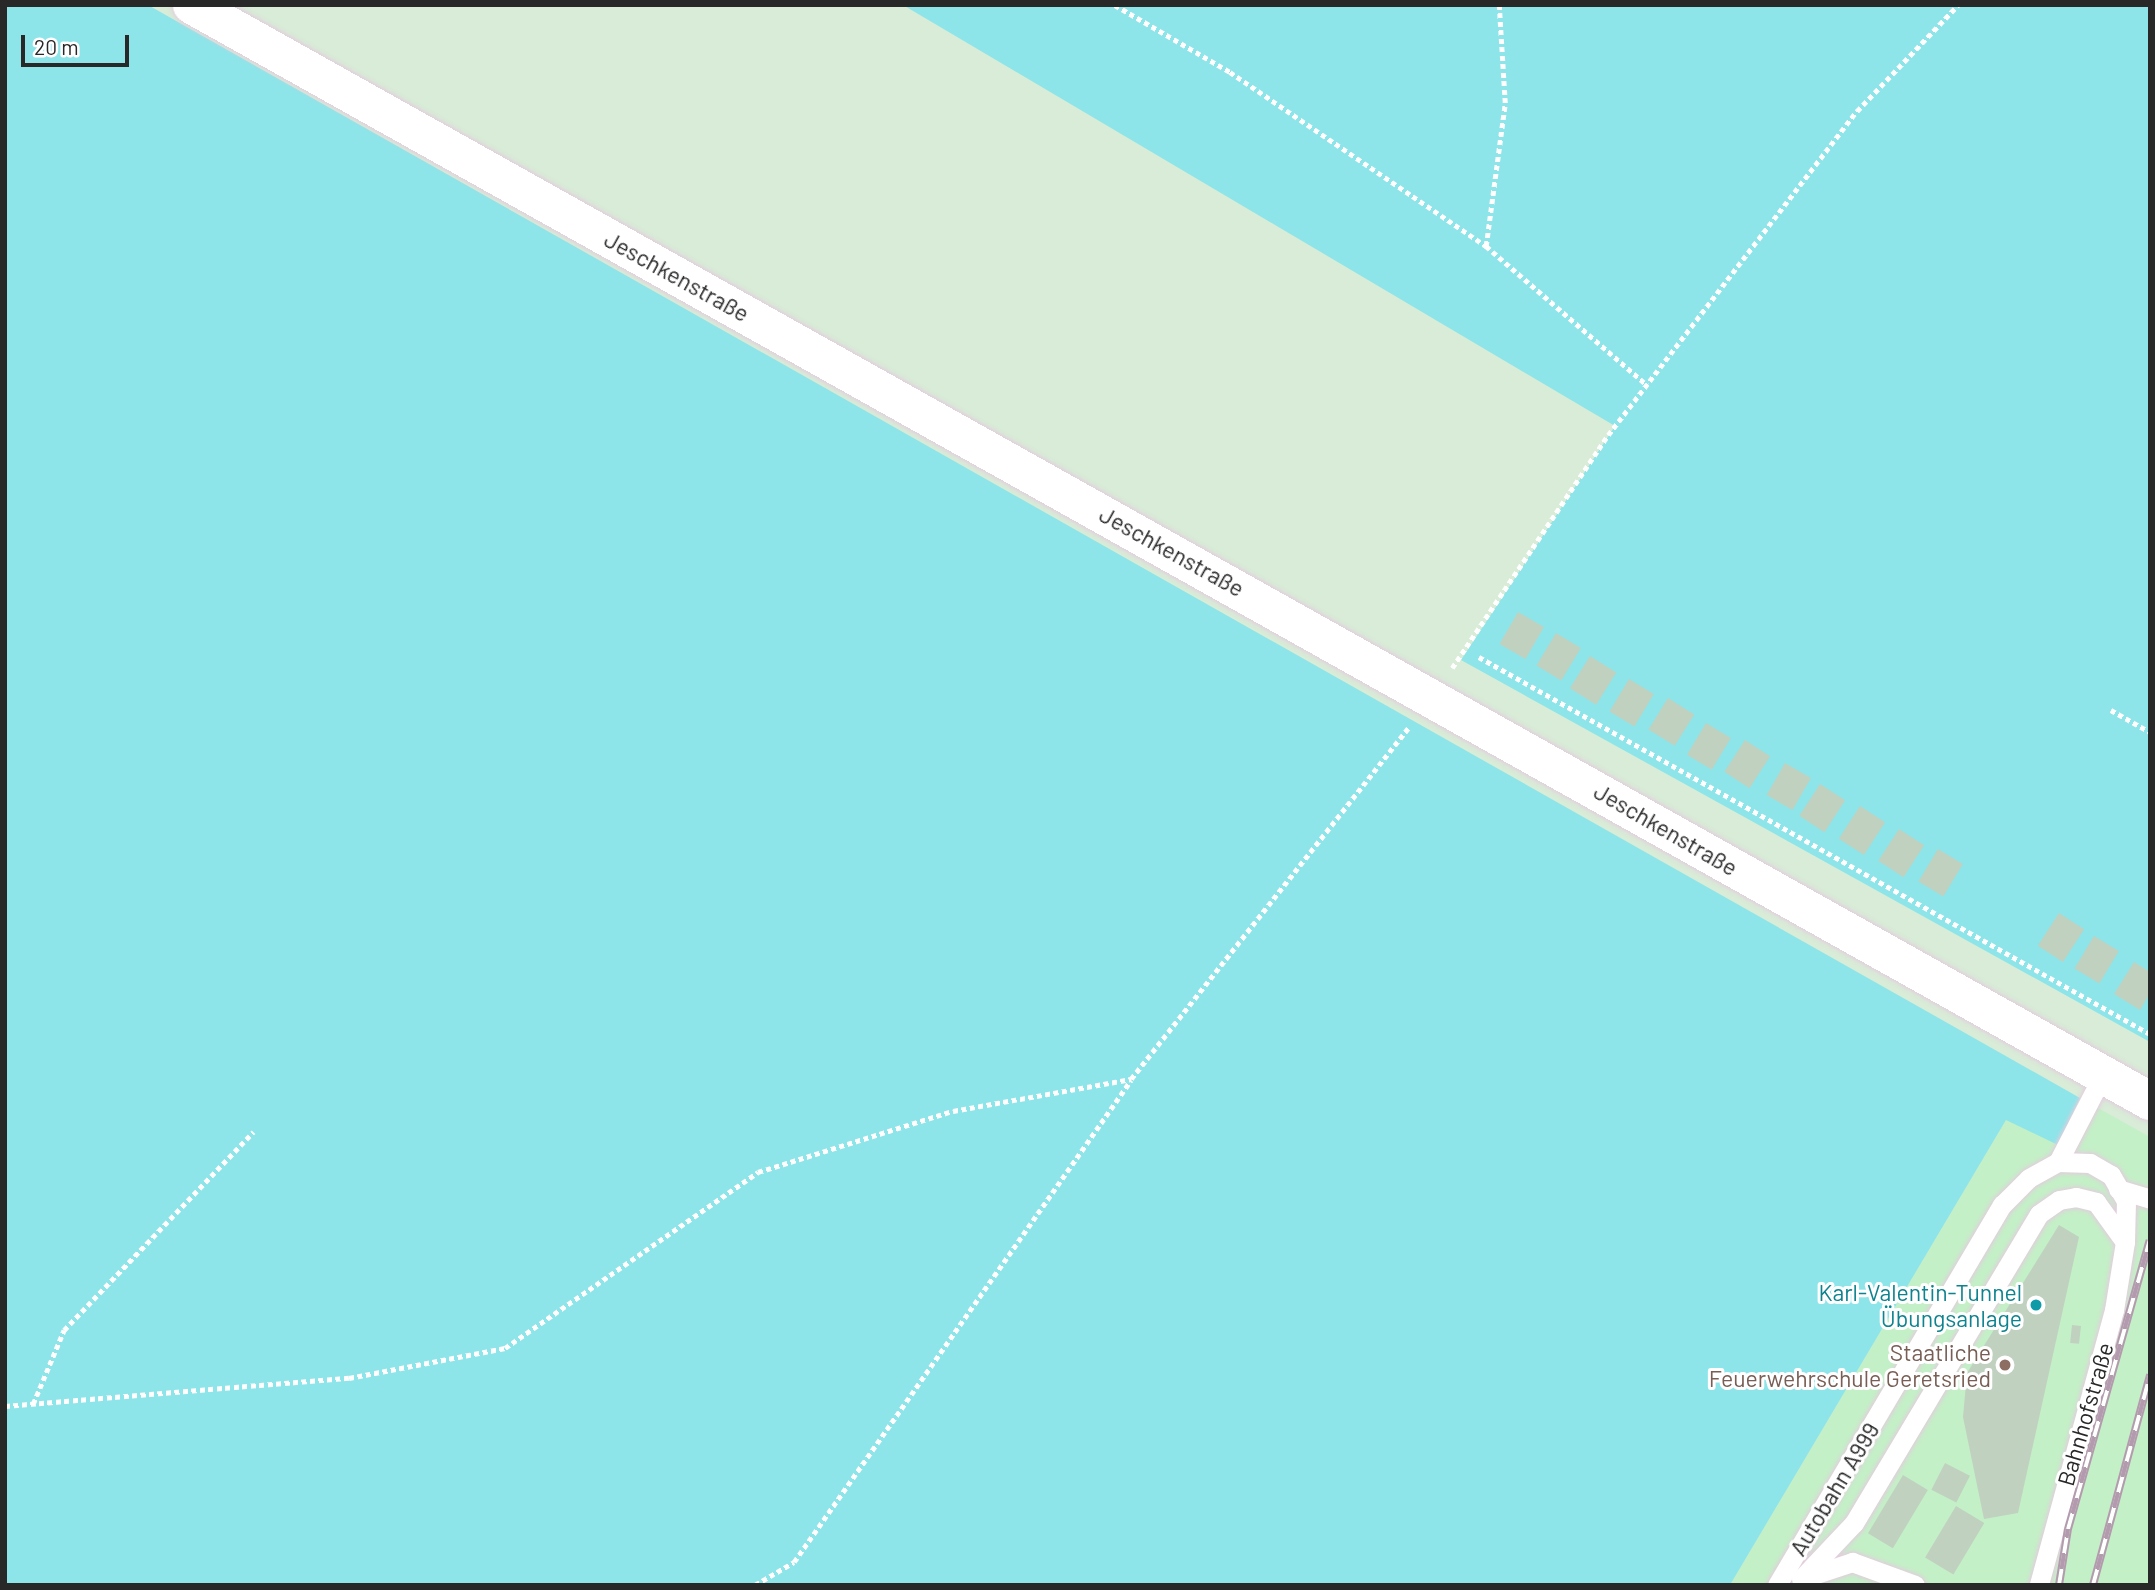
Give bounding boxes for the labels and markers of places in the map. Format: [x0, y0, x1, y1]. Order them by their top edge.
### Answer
place label: Karl-Valentin-Tunnel Übungsanlage [1818, 1278, 2022, 1332]
marker: Karl-Valentin-Tunnel Übungsanlage [2028, 1297, 2044, 1313]
place label: Staatliche Feuerwehrschule Geretsried [1709, 1338, 1991, 1392]
marker: Staatliche Feuerwehrschule Geretsried [1997, 1357, 2013, 1373]

